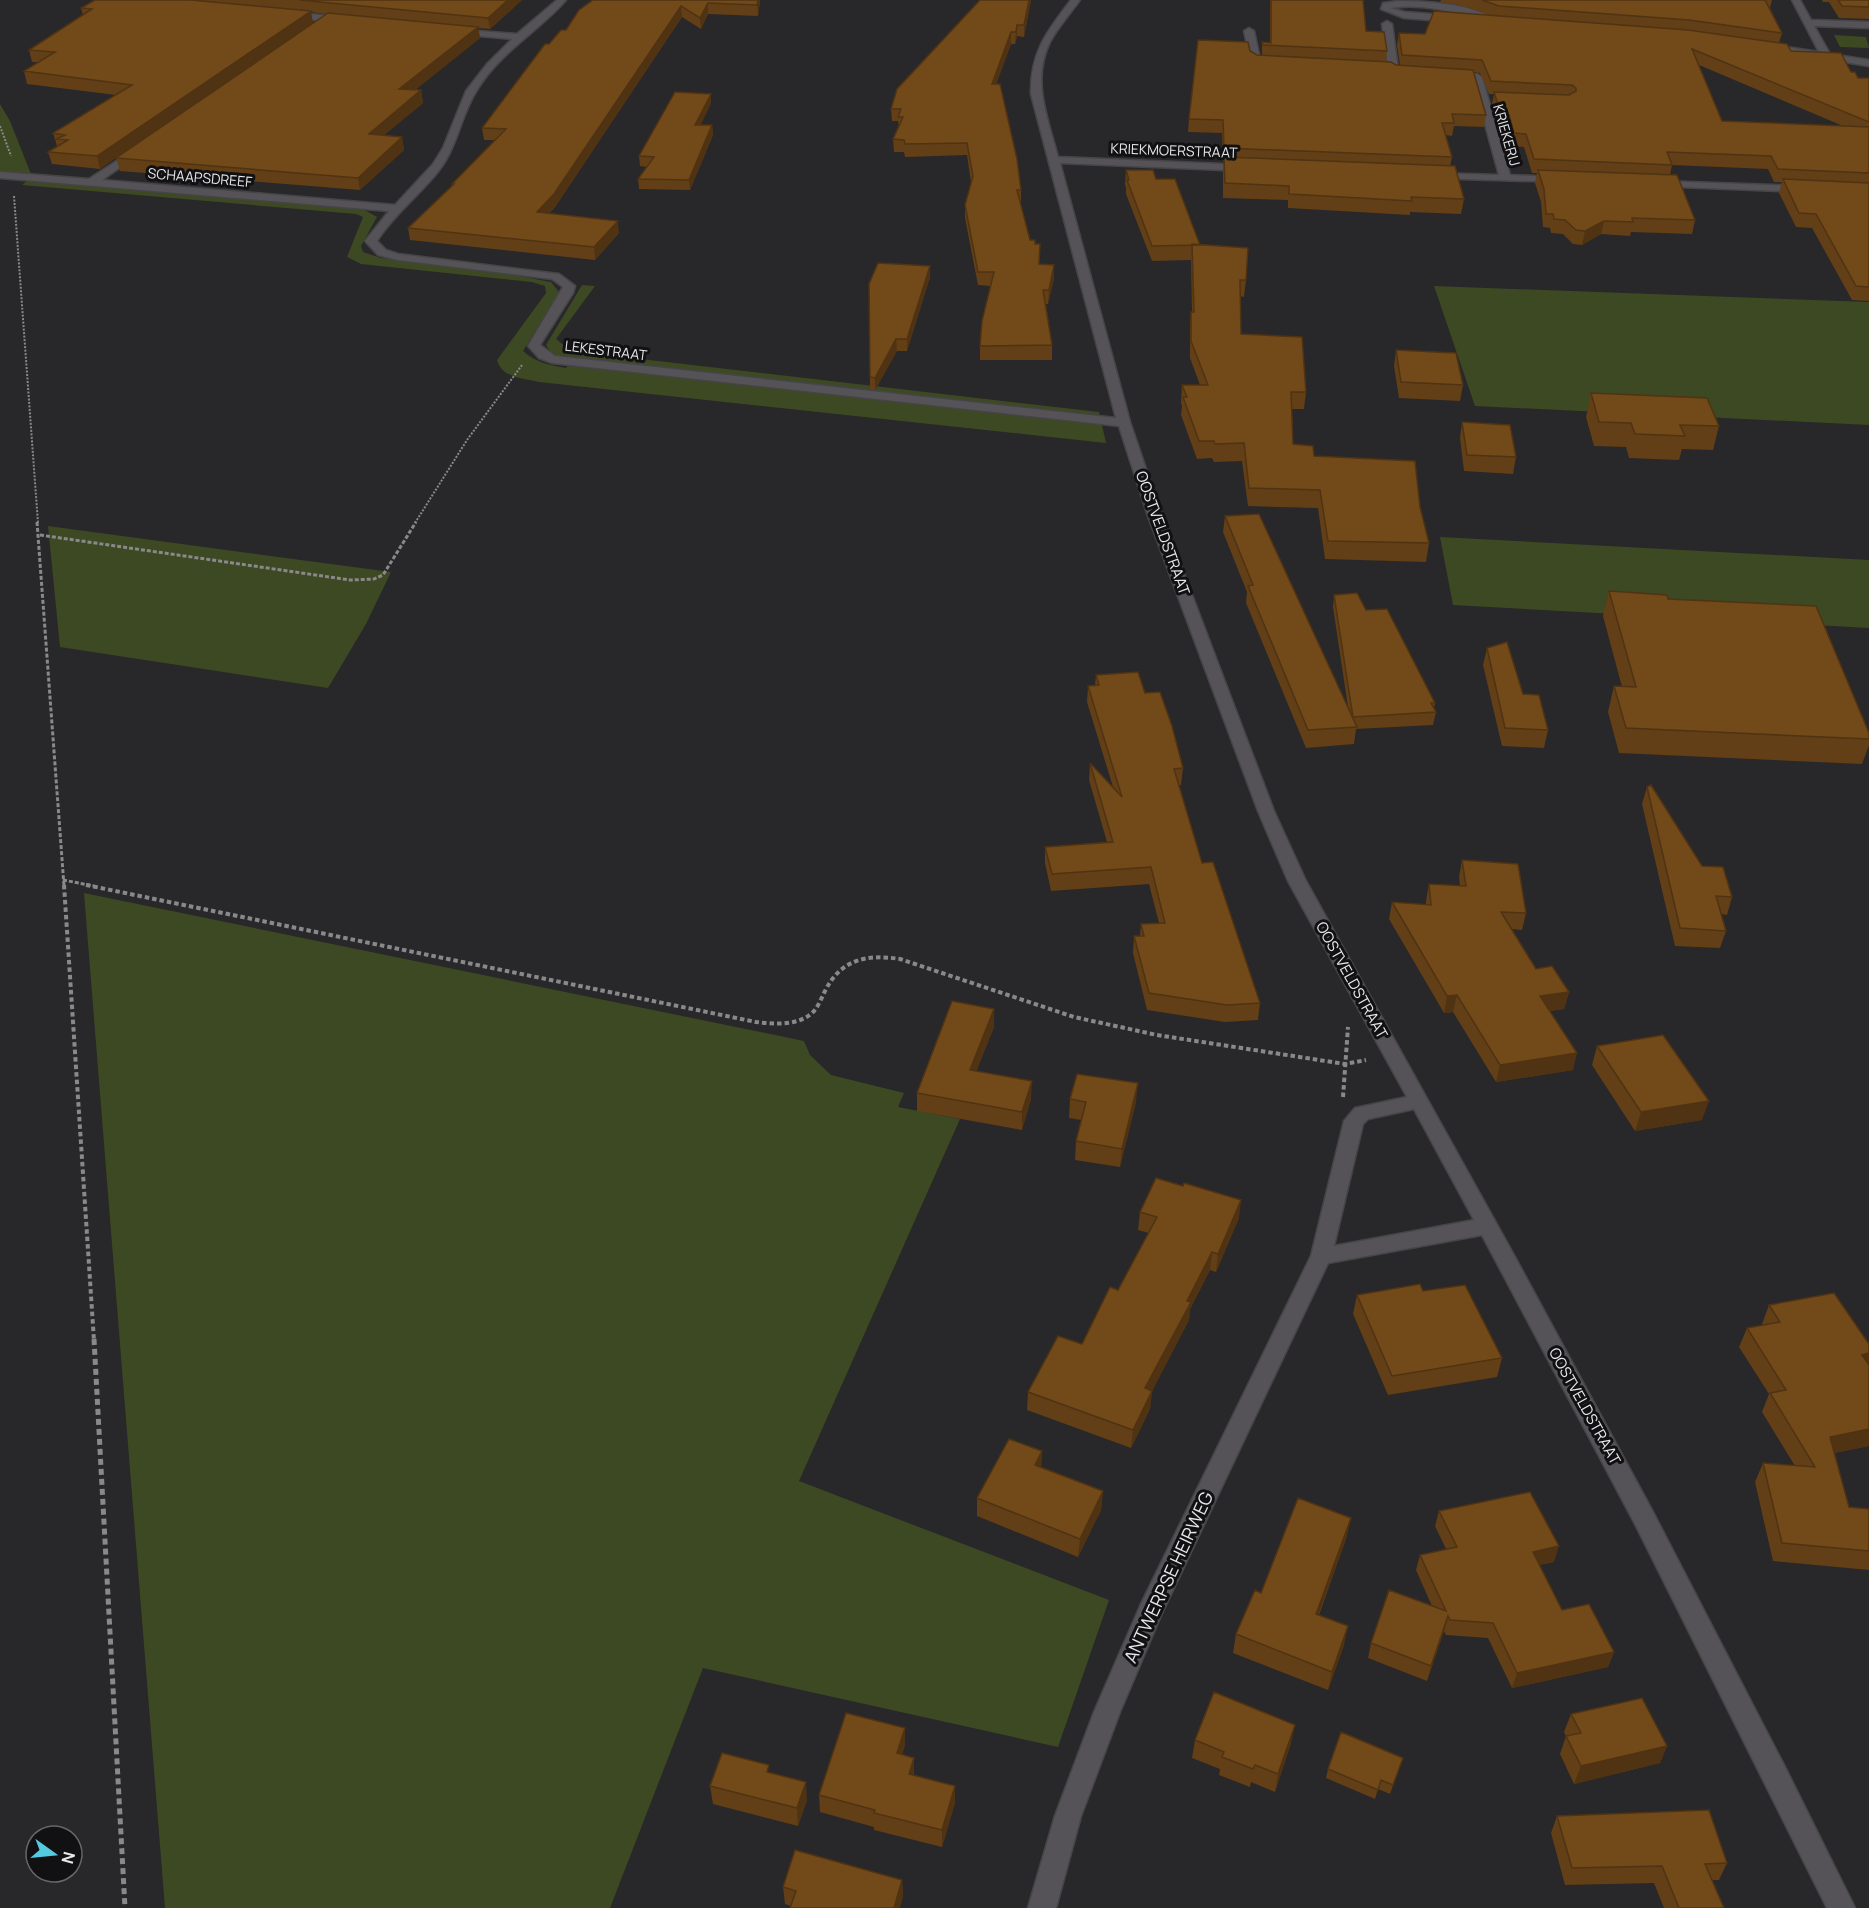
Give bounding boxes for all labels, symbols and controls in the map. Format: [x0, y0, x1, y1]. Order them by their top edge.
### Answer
street label: KRIEKERIJ [1489, 102, 1525, 168]
street label: KRIEKMOERSTRAAT [1110, 138, 1238, 162]
street label: SCHAAPSDREEF [147, 163, 253, 191]
street label: LEKESTRAAT [564, 336, 649, 365]
street label: OOSTVELDSTRAAT [1131, 468, 1195, 598]
street label: OOSTVELDSTRAAT [1311, 918, 1393, 1042]
street label: OOSTVELDSTRAAT [1544, 1344, 1626, 1468]
street label: ANTWERPSE HEIRWEG [1118, 1487, 1218, 1666]
north arrow [24, 1824, 84, 1884]
text: N [56, 1849, 81, 1866]

